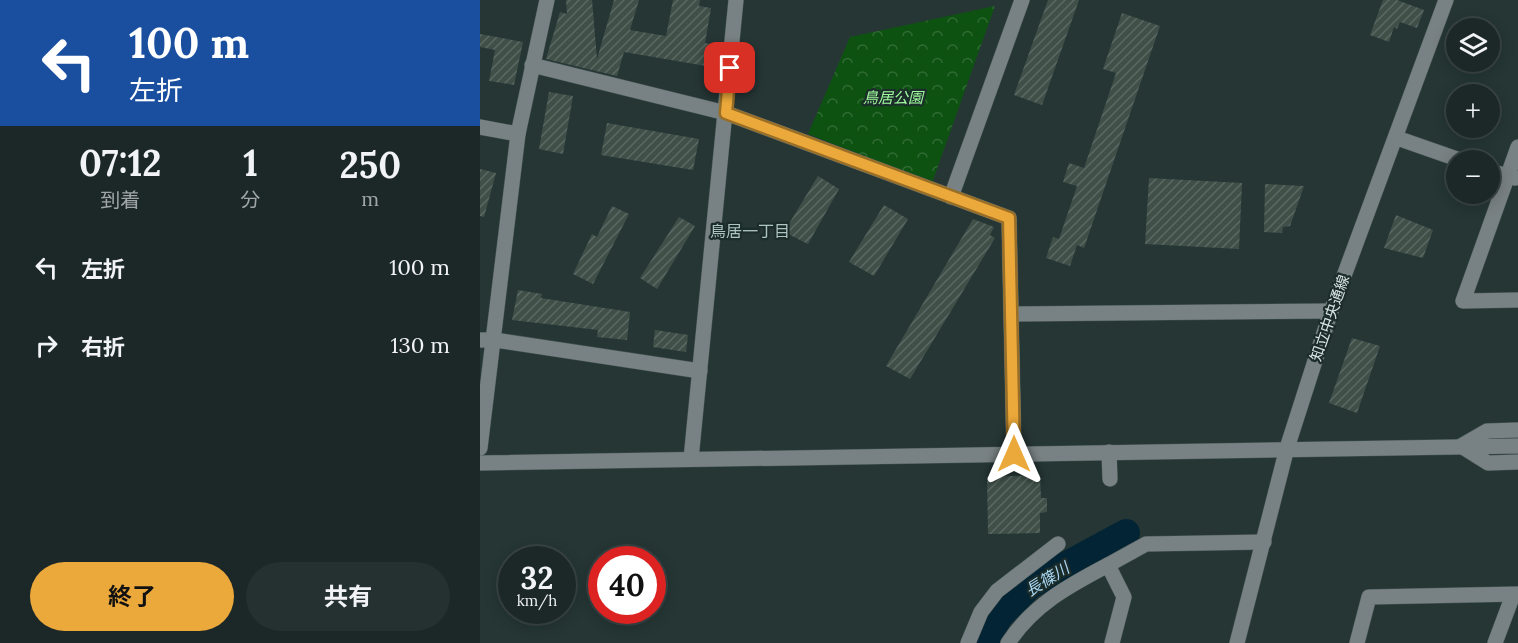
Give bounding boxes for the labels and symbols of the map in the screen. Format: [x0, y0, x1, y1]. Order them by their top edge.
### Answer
pin [704, 42, 755, 93]
park label: 鳥居公園 [863, 88, 925, 107]
district label: 鳥居一丁目 [710, 221, 790, 241]
street label: 知立中央通線 [1306, 272, 1353, 363]
position arrow [982, 422, 1046, 486]
speed limit sign: 40 [588, 546, 666, 624]
water label: 長篠川 [1021, 557, 1074, 600]

